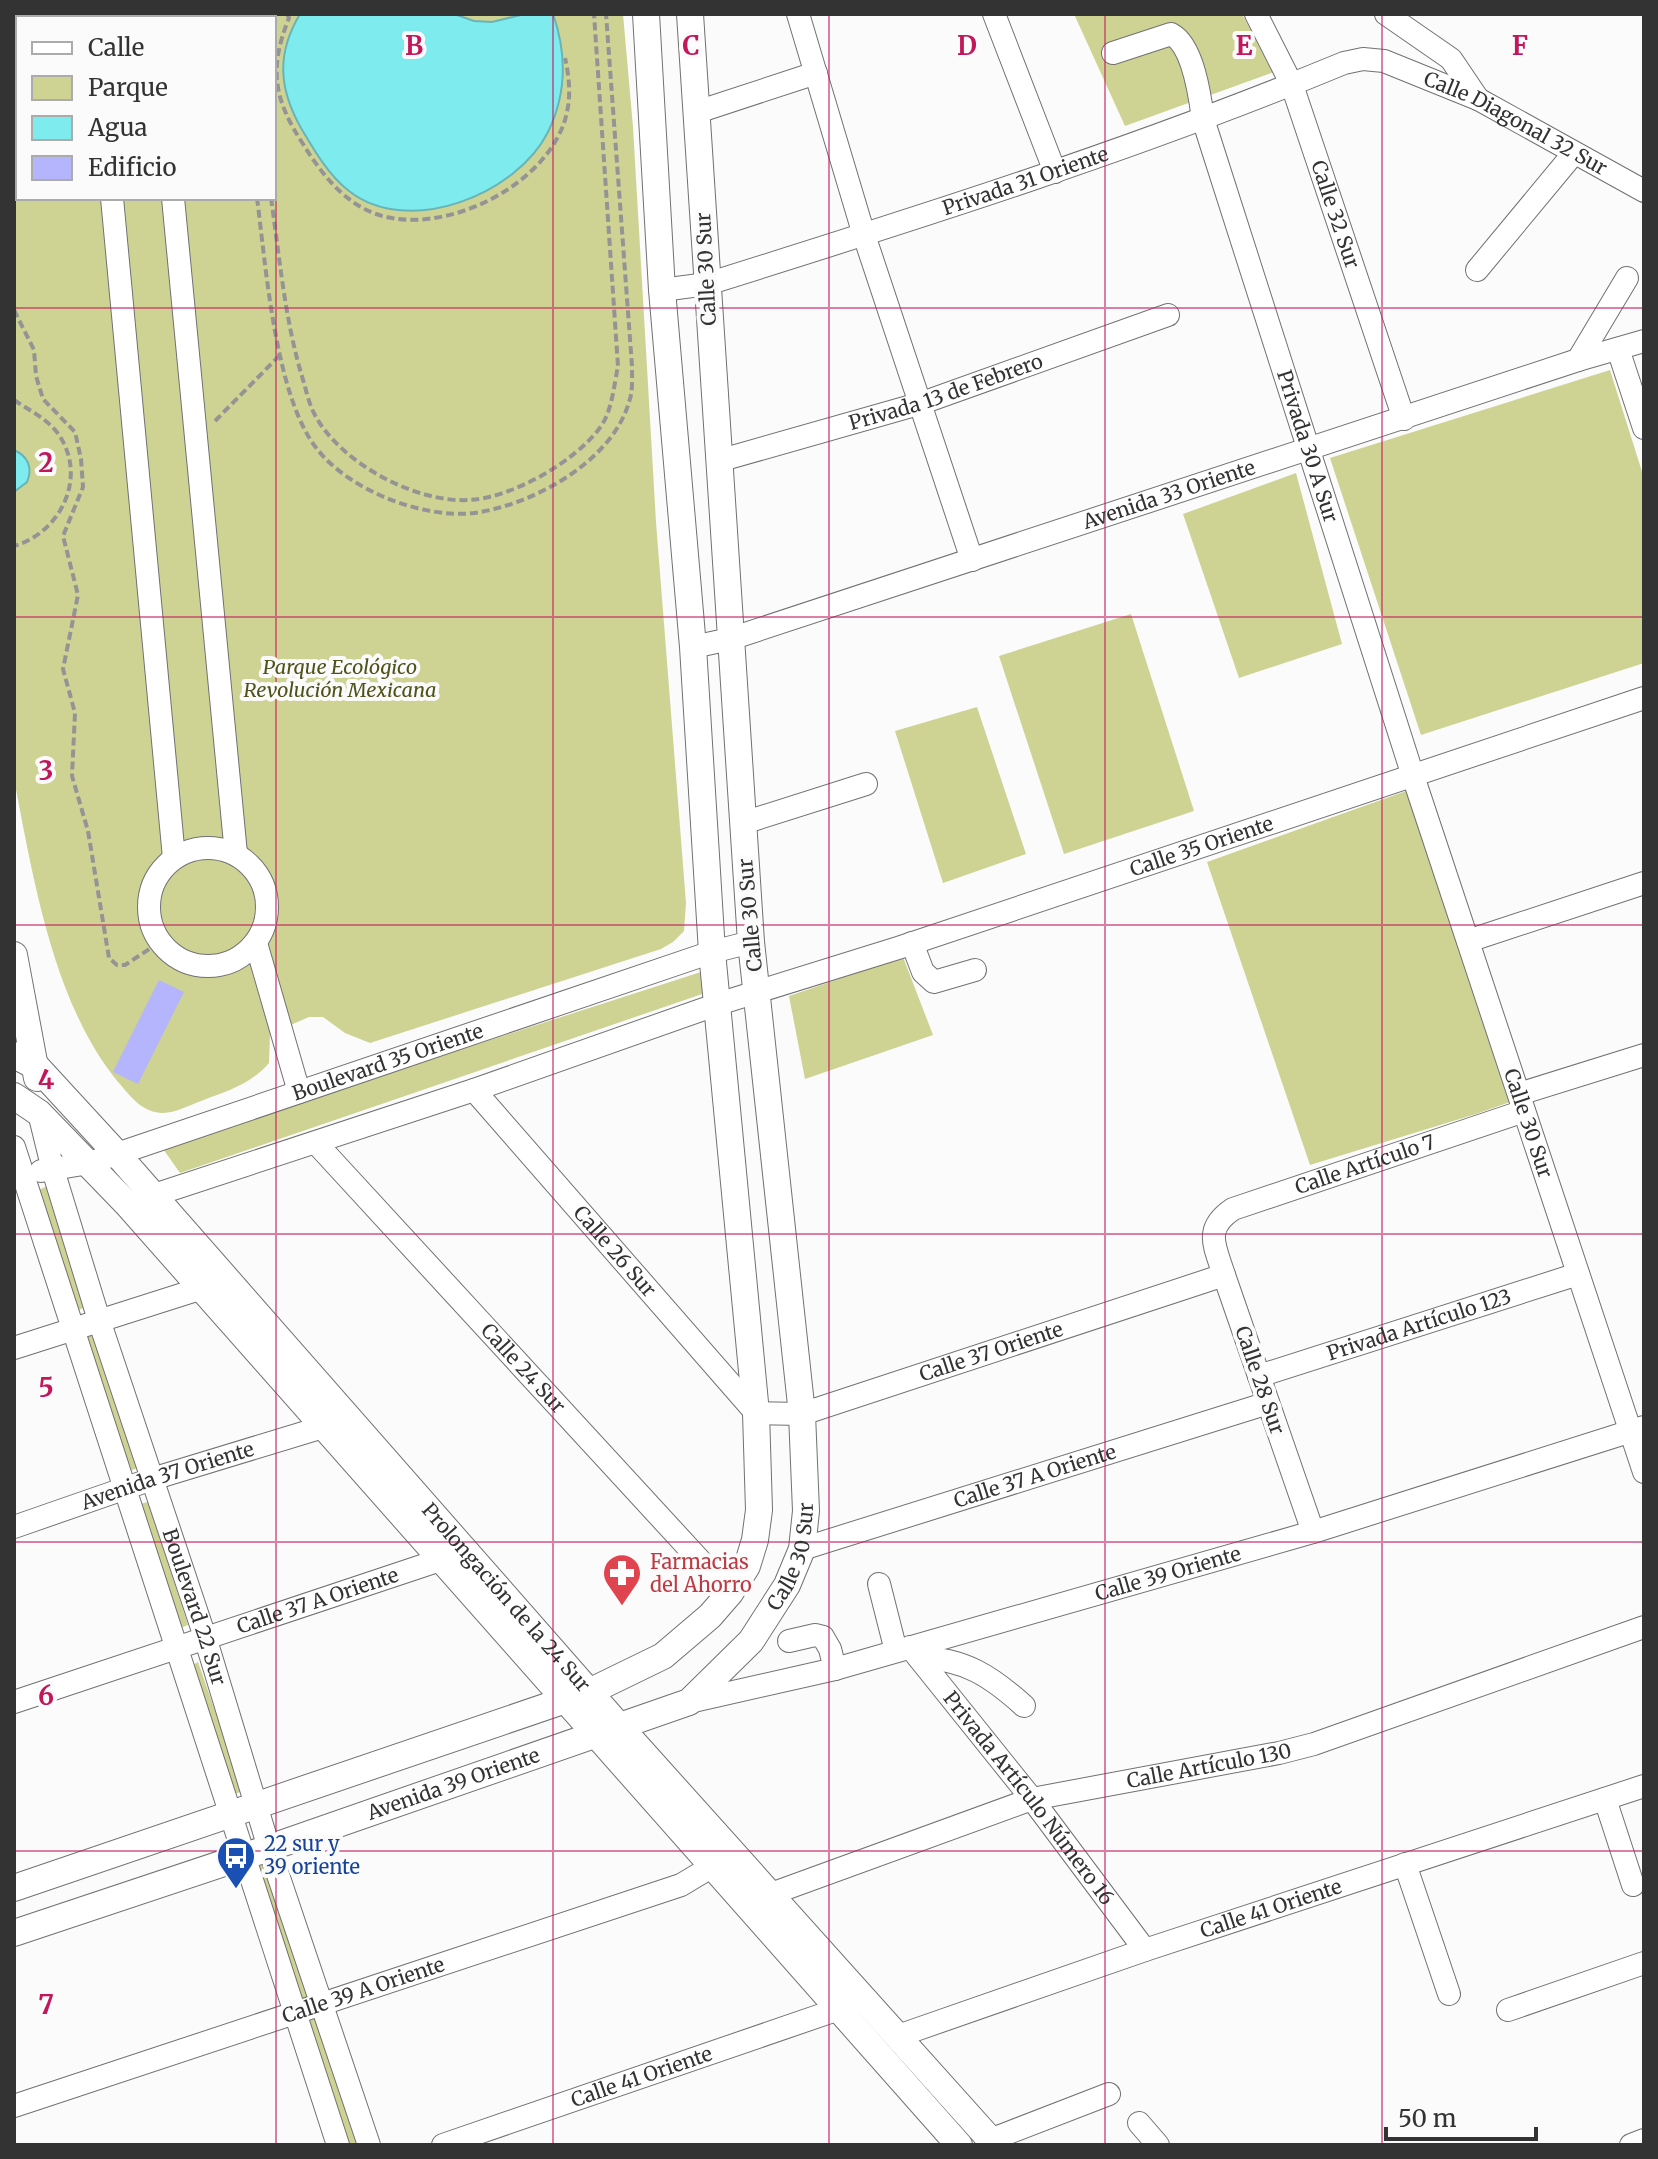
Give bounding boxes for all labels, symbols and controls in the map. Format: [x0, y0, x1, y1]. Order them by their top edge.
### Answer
legend [16, 16, 276, 200]
text: B [405, 29, 423, 62]
text: C [682, 29, 700, 62]
text: D [957, 29, 977, 62]
text: E [1236, 29, 1253, 62]
text: F [1512, 29, 1528, 62]
text: Calle [88, 32, 144, 63]
street label: Calle Diagonal 32 Sur [1420, 65, 1612, 180]
text: Parque [88, 72, 168, 103]
text: Agua [87, 112, 147, 143]
street label: Privada 31 Oriente [939, 141, 1111, 220]
text: Edificio [88, 152, 176, 183]
street label: Calle 32 Sur [1306, 157, 1366, 271]
street label: Calle 30 Sur [690, 212, 721, 326]
street label: Privada 13 de Febrero [846, 348, 1046, 435]
street label: Privada 30 A Sur [1272, 367, 1344, 525]
text: 2 [38, 446, 54, 479]
street label: Avenida 33 Oriente [1079, 454, 1258, 534]
park label: Parque Ecológico Revolución Mexicana [244, 654, 436, 702]
text: 3 [39, 754, 53, 787]
street label: Calle 35 Oriente [1126, 810, 1276, 881]
street label: Calle 30 Sur [732, 857, 767, 973]
street label: Boulevard 35 Oriente [289, 1018, 486, 1106]
text: 4 [38, 1063, 55, 1096]
street label: Calle 30 Sur [1499, 1065, 1558, 1181]
street label: Calle Artículo 7 [1292, 1129, 1438, 1199]
street label: Calle 26 Sur [569, 1200, 662, 1302]
street label: Privada Artículo 123 [1324, 1283, 1514, 1365]
street label: Calle 37 Oriente [916, 1316, 1066, 1387]
street label: Calle 24 Sur [476, 1318, 571, 1418]
street label: Calle 28 Sur [1230, 1322, 1291, 1437]
text: 5 [38, 1371, 54, 1404]
street label: Avenida 37 Oriente [77, 1436, 257, 1515]
street label: Calle 37 A Oriente [950, 1438, 1119, 1513]
street label: Prolongación de la 24 Sur [417, 1497, 596, 1697]
street label: Calle 30 Sur [761, 1502, 818, 1615]
street label: Boulevard 22 Sur [158, 1525, 232, 1688]
street label: Calle 39 Oriente [1092, 1540, 1244, 1606]
place label: Farmacias del Ahorro [650, 1549, 752, 1597]
pharmacy icon: Farmacias del Ahorro [601, 1552, 643, 1607]
street label: Calle 37 A Oriente [233, 1562, 401, 1639]
text: 6 [38, 1679, 54, 1712]
street label: Privada Artículo Número 16 [938, 1686, 1120, 1909]
street label: Calle Artículo 130 [1125, 1737, 1294, 1793]
street label: Avenida 39 Oriente [363, 1742, 543, 1825]
place label: 22 sur y 39 oriente [264, 1831, 360, 1879]
bus stop icon: 22 sur y 39 oriente [215, 1835, 257, 1890]
street label: Calle 41 Oriente [1197, 1873, 1345, 1943]
street label: Calle 39 A Oriente [279, 1951, 448, 2028]
text: 7 [38, 1988, 54, 2021]
street label: Calle 41 Oriente [568, 2041, 715, 2112]
scale bar [1386, 2091, 1536, 2141]
text: 50 m [1398, 2103, 1457, 2134]

